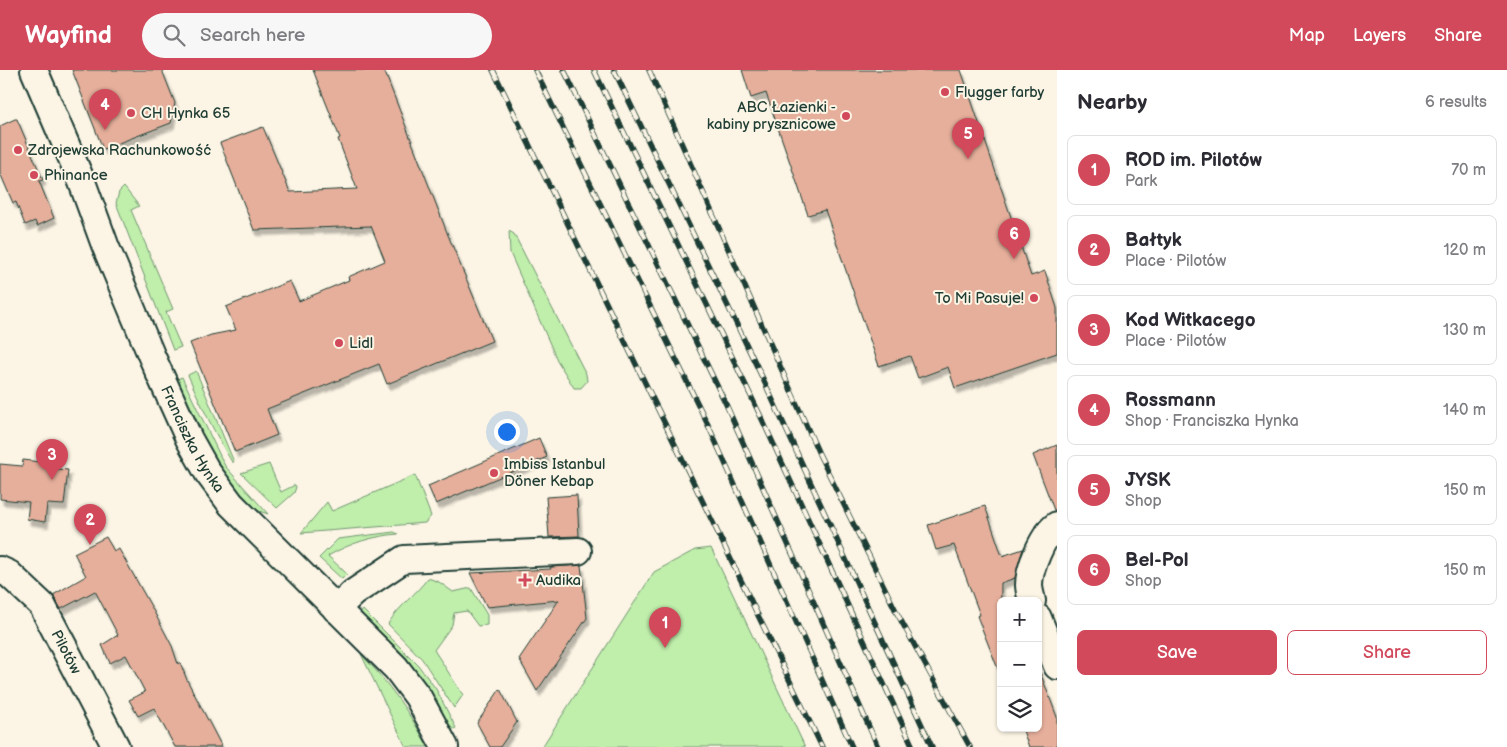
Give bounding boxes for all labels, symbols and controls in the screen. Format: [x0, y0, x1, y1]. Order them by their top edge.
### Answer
search box [142, 13, 492, 58]
text: Wayfind [25, 21, 112, 50]
icon: search [160, 21, 188, 49]
text: Search here [200, 24, 305, 47]
text: Map [1289, 25, 1325, 46]
text: Layers [1353, 25, 1406, 46]
text: Share [1434, 25, 1482, 46]
place label: Flugger farby [955, 83, 1045, 102]
marker: Flugger farby [939, 86, 951, 98]
pin: 4 [89, 89, 121, 130]
text: Nearby [1077, 90, 1147, 115]
text: 6 results [1425, 93, 1487, 112]
place label: ABC Łazienki - kabiny prysznicowe [707, 98, 836, 134]
place label: CH Hynka 65 [141, 104, 230, 123]
marker: CH Hynka 65 [125, 107, 137, 119]
marker: ABC Łazienki - kabiny prysznicowe [840, 110, 852, 122]
pin: 5 [952, 118, 984, 159]
place label: Zdrojewska Rachunkowość [27, 141, 211, 160]
marker: Zdrojewska Rachunkowość [12, 144, 24, 156]
text: ROD im. Pilotów [1125, 149, 1262, 172]
text: 1 [1091, 161, 1097, 180]
text: 70 m [1451, 161, 1486, 180]
place label: Phinance [44, 166, 108, 185]
marker: Phinance [28, 169, 40, 181]
text: Park [1125, 172, 1157, 191]
pin: 6 [998, 218, 1030, 259]
text: Bałtyk [1125, 229, 1182, 252]
text: 2 [1089, 241, 1099, 260]
text: 120 m [1443, 241, 1486, 260]
text: Place · Pilotów [1125, 252, 1226, 271]
place label: To Mi Pasuje! [935, 289, 1024, 308]
marker: To Mi Pasuje! [1028, 292, 1040, 304]
text: Kod Witkacego [1125, 309, 1255, 332]
text: 3 [1089, 321, 1099, 340]
text: 130 m [1443, 321, 1486, 340]
text: Place · Pilotów [1125, 332, 1226, 351]
place label: Lidl [349, 334, 373, 353]
marker: Lidl [333, 337, 345, 349]
street label: Franciszka Hynka [156, 383, 228, 497]
text: Rossmann [1125, 389, 1216, 412]
text: 4 [1089, 401, 1099, 420]
text: 140 m [1443, 401, 1486, 420]
text: Shop · Franciszka Hynka [1125, 412, 1299, 431]
your location [494, 419, 520, 445]
pin: 3 [36, 439, 68, 480]
place label: Imbiss Istanbul Döner Kebap [504, 455, 605, 491]
marker: Imbiss Istanbul Döner Kebap [488, 467, 500, 479]
text: JYSK [1125, 469, 1171, 492]
text: 5 [1089, 481, 1099, 500]
text: 150 m [1444, 481, 1486, 500]
text: Shop [1125, 492, 1162, 511]
pin: 2 [74, 504, 106, 545]
text: Bel-Pol [1125, 549, 1189, 572]
text: 6 [1089, 561, 1099, 580]
text: 150 m [1444, 561, 1486, 580]
place label: Audika [536, 571, 581, 590]
text: Shop [1125, 572, 1162, 591]
marker: Audika [518, 573, 532, 587]
map controls [997, 597, 1042, 732]
button: + [997, 597, 1042, 642]
pin: 1 [649, 607, 681, 648]
street label: Pilotów [47, 627, 85, 677]
button: Save [1077, 630, 1277, 675]
button: Share [1287, 630, 1487, 675]
button: − [997, 642, 1042, 687]
button: layers [997, 687, 1042, 732]

